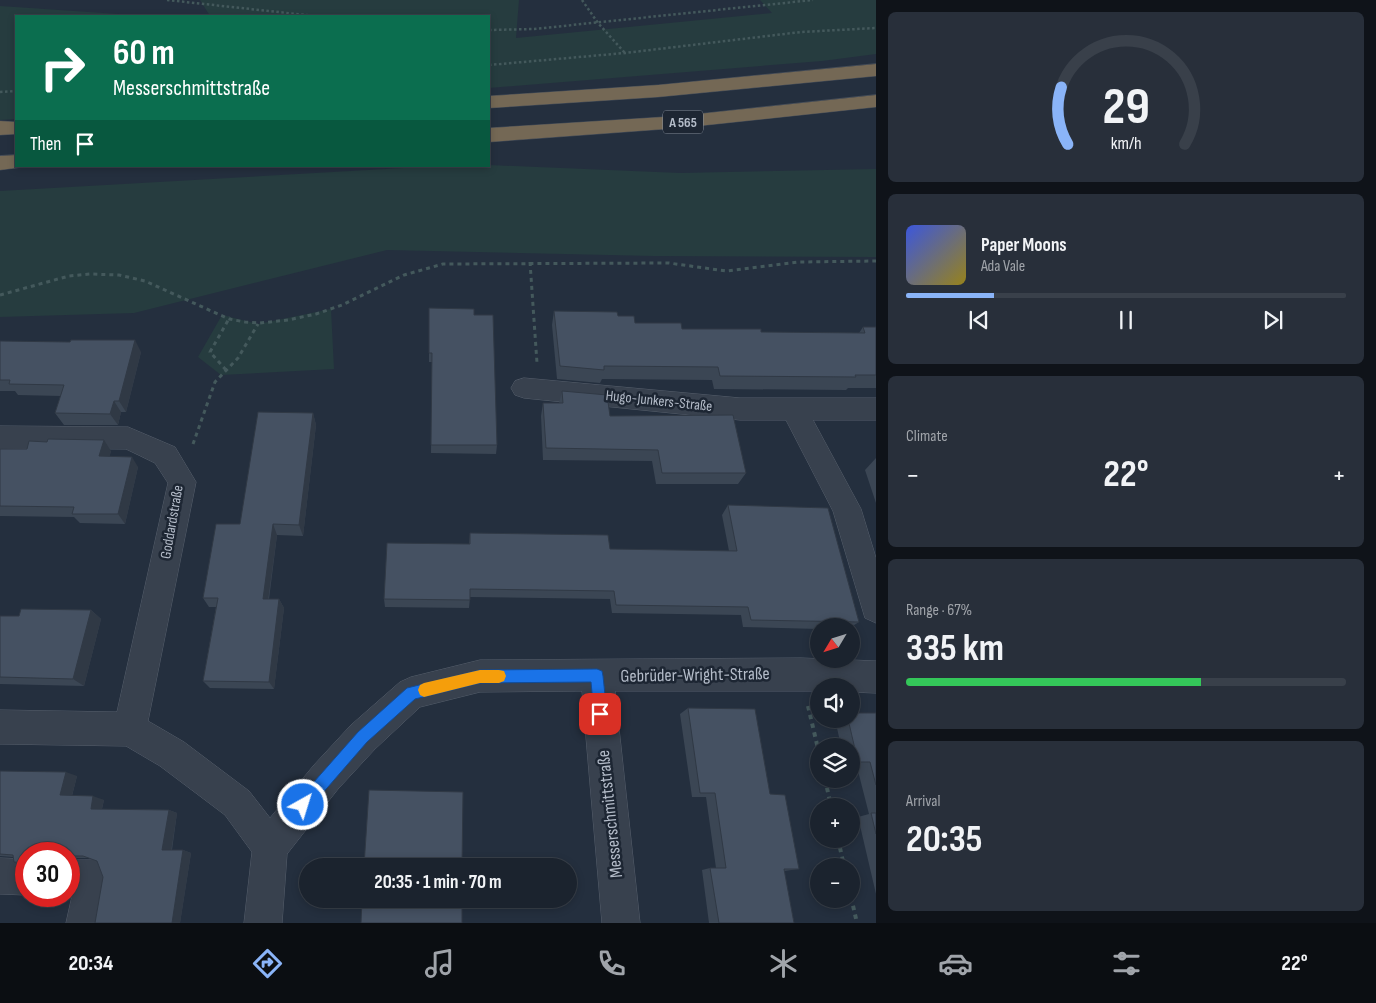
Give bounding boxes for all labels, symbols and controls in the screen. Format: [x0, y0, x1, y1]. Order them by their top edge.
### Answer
text: 60 m [113, 32, 175, 75]
icon: right [30, 35, 95, 100]
text: Messerschmittstraße [113, 75, 270, 102]
text: 29 [1102, 76, 1150, 139]
road number: A 565 [663, 110, 703, 134]
icon: arrive [71, 130, 99, 158]
text: Then [30, 133, 61, 156]
text: km/h [1111, 133, 1141, 154]
text: Paper Moons [981, 234, 1067, 257]
text: Ada Vale [981, 257, 1025, 276]
icon: previous [965, 306, 993, 334]
icon: pause [1112, 306, 1140, 334]
icon: next [1259, 306, 1287, 334]
street label: Hugo-Junkers-Straße [605, 386, 713, 416]
text: Climate [906, 427, 948, 446]
text: 22° [1103, 452, 1149, 497]
text: − [906, 459, 920, 492]
text: + [1332, 459, 1346, 492]
street label: Goddardstraße [156, 484, 188, 560]
text: Range · 67% [906, 601, 972, 620]
north arrow [810, 618, 860, 668]
map controls [810, 618, 860, 908]
text: 335 km [906, 626, 1004, 671]
street label: Gebrüder-Wright-Straße [620, 663, 770, 687]
button: sound [810, 678, 860, 728]
pin [579, 693, 621, 735]
icon: arrive [586, 700, 614, 728]
button: layers [810, 738, 860, 788]
street label: Messerschmittstraße [593, 749, 627, 879]
position arrow [276, 778, 328, 830]
text: Arrival [906, 792, 940, 811]
button: + [810, 798, 860, 848]
text: 20:35 [906, 817, 982, 862]
speed limit sign: 30 [15, 842, 80, 907]
button: − [810, 858, 860, 908]
text: 20:35 · 1 min · 70 m [374, 871, 502, 894]
icon: directions [250, 946, 285, 981]
icon: music [422, 946, 457, 981]
icon: phone [594, 946, 629, 981]
icon: climate [766, 946, 801, 981]
icon: car [938, 946, 973, 981]
icon: filters [1109, 946, 1144, 981]
text: 20:34 [68, 950, 113, 977]
text: 22° [1281, 950, 1308, 977]

